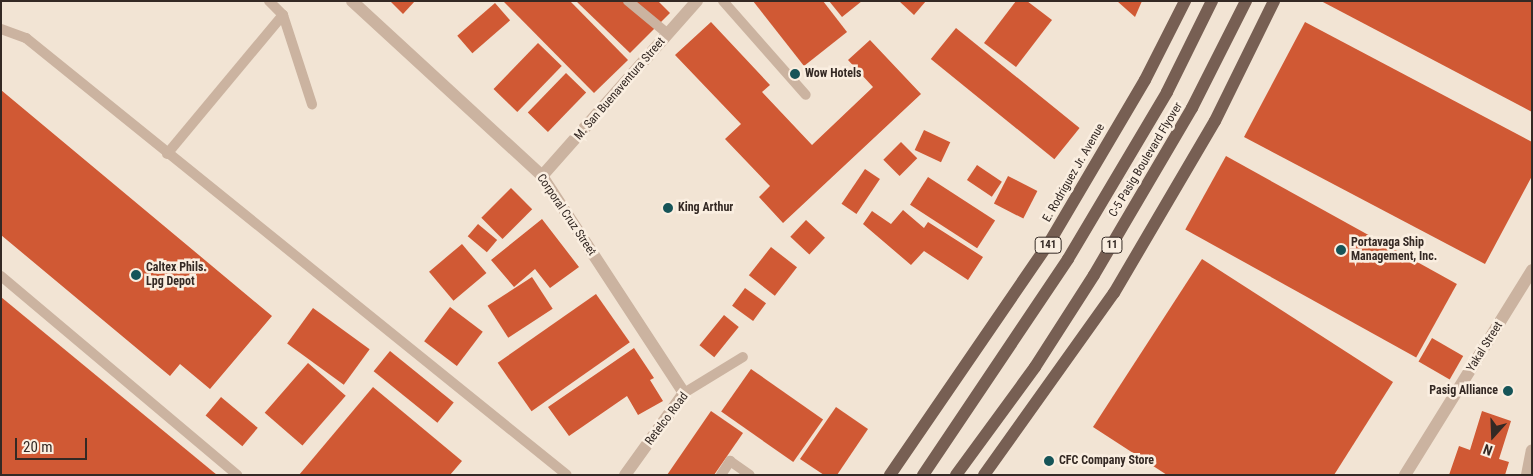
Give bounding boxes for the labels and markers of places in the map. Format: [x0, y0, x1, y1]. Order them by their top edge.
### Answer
place label: Wow Hotels [805, 67, 861, 81]
marker: Wow Hotels [789, 68, 801, 80]
place label: King Arthur [678, 201, 733, 215]
marker: King Arthur [662, 202, 674, 214]
place label: Portavaga Ship Management, Inc. [1351, 236, 1437, 264]
marker: Portavaga Ship Management, Inc. [1335, 244, 1347, 256]
place label: Caltex Phils. Lpg Depot [146, 261, 207, 289]
marker: Caltex Phils. Lpg Depot [130, 269, 142, 281]
place label: Pasig Alliance [1429, 384, 1498, 398]
marker: Pasig Alliance [1502, 385, 1514, 397]
place label: CFC Company Store [1059, 454, 1154, 468]
marker: CFC Company Store [1043, 455, 1055, 467]

